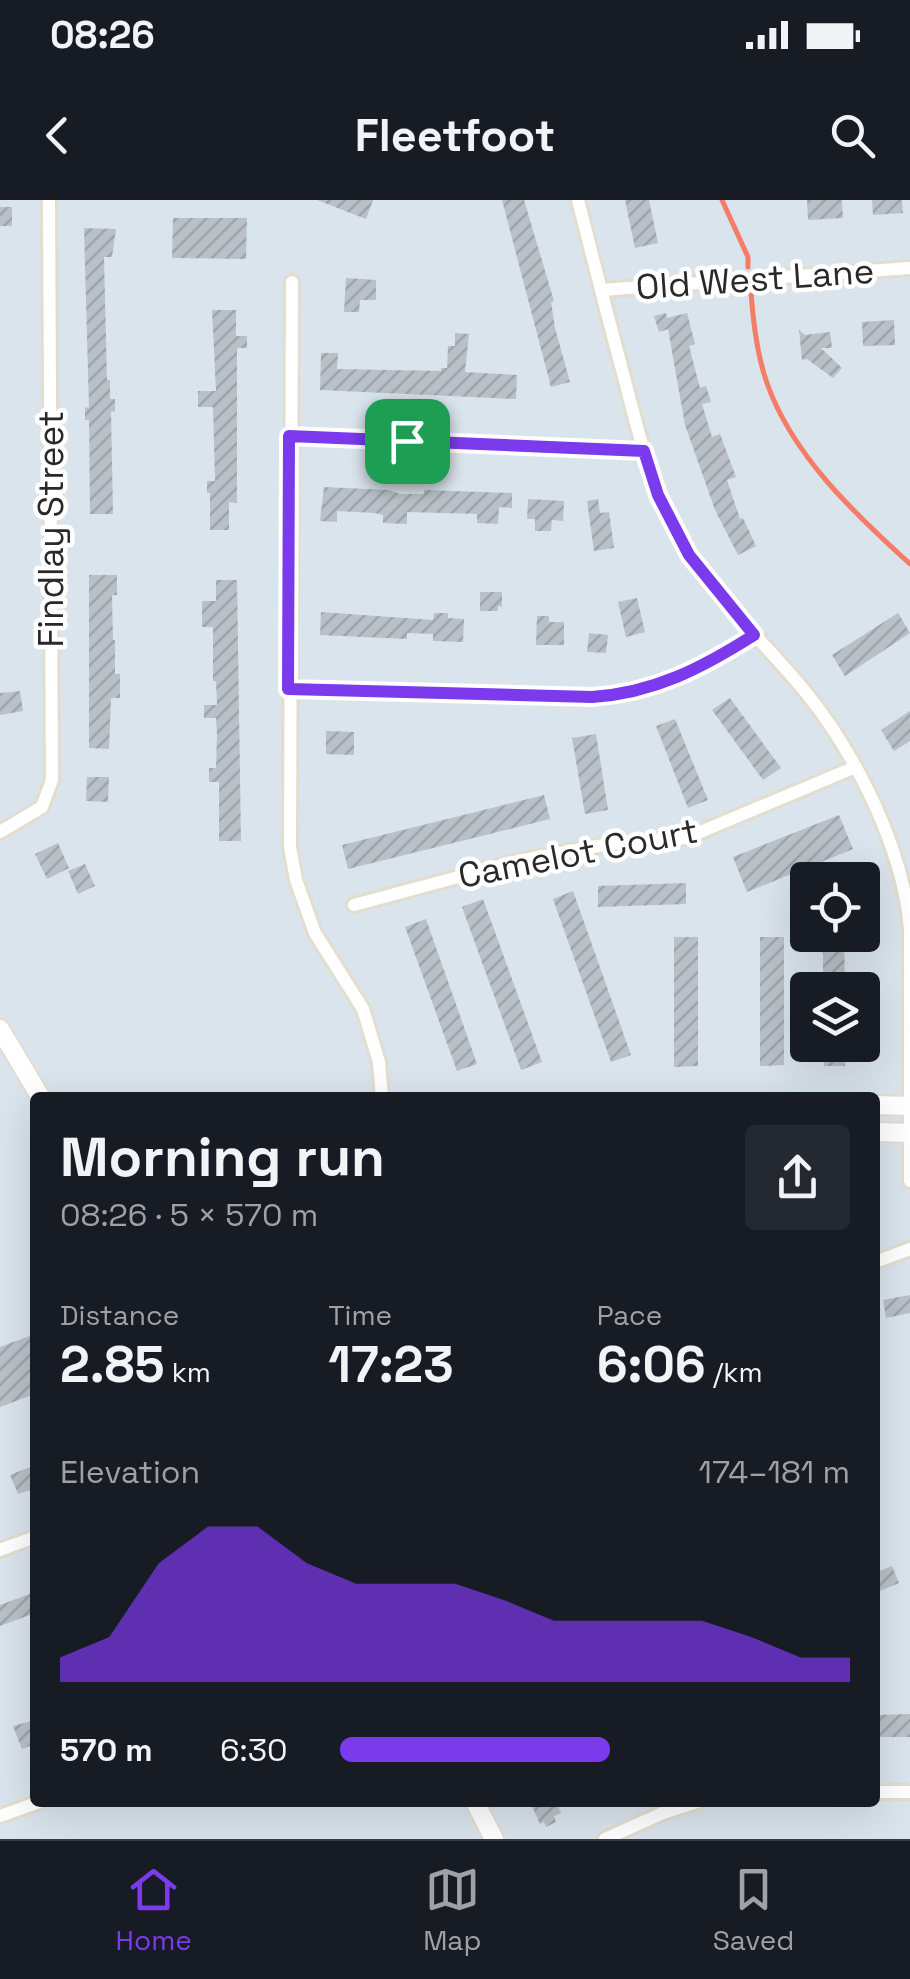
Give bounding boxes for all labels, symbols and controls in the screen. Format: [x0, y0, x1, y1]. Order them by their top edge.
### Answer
text: 08:26 [50, 11, 155, 59]
text: Fleetfoot [355, 107, 555, 164]
icon: back [30, 108, 85, 163]
icon: search [825, 108, 880, 163]
street label: Old West Lane [634, 249, 876, 309]
pin [365, 399, 450, 484]
street label: Findlay Street [29, 410, 73, 648]
icon: arrive [380, 414, 435, 469]
street label: Camelot Court [455, 808, 701, 898]
map controls [790, 862, 880, 1062]
button: locate [790, 862, 880, 952]
button: layers [790, 972, 880, 1062]
text: Morning run [60, 1122, 385, 1192]
button: share [745, 1125, 850, 1230]
text: 08:26 · 5 × 570 m [60, 1195, 318, 1235]
text: Distance [60, 1297, 179, 1333]
text: Time [328, 1297, 392, 1333]
text: Pace [597, 1297, 662, 1333]
text: 2.85 [60, 1333, 165, 1397]
text: 17:23 [328, 1333, 454, 1397]
text: 6:06 [597, 1333, 706, 1397]
text: km [165, 1354, 211, 1390]
text: /km [706, 1354, 762, 1390]
text: Elevation [60, 1452, 200, 1492]
text: 174–181 m [699, 1452, 850, 1492]
text: 570 m [60, 1730, 153, 1770]
text: 6:30 [220, 1730, 288, 1770]
tab: Home [116, 1862, 192, 1958]
tab: Map [423, 1862, 482, 1958]
tab: Saved [713, 1862, 794, 1958]

